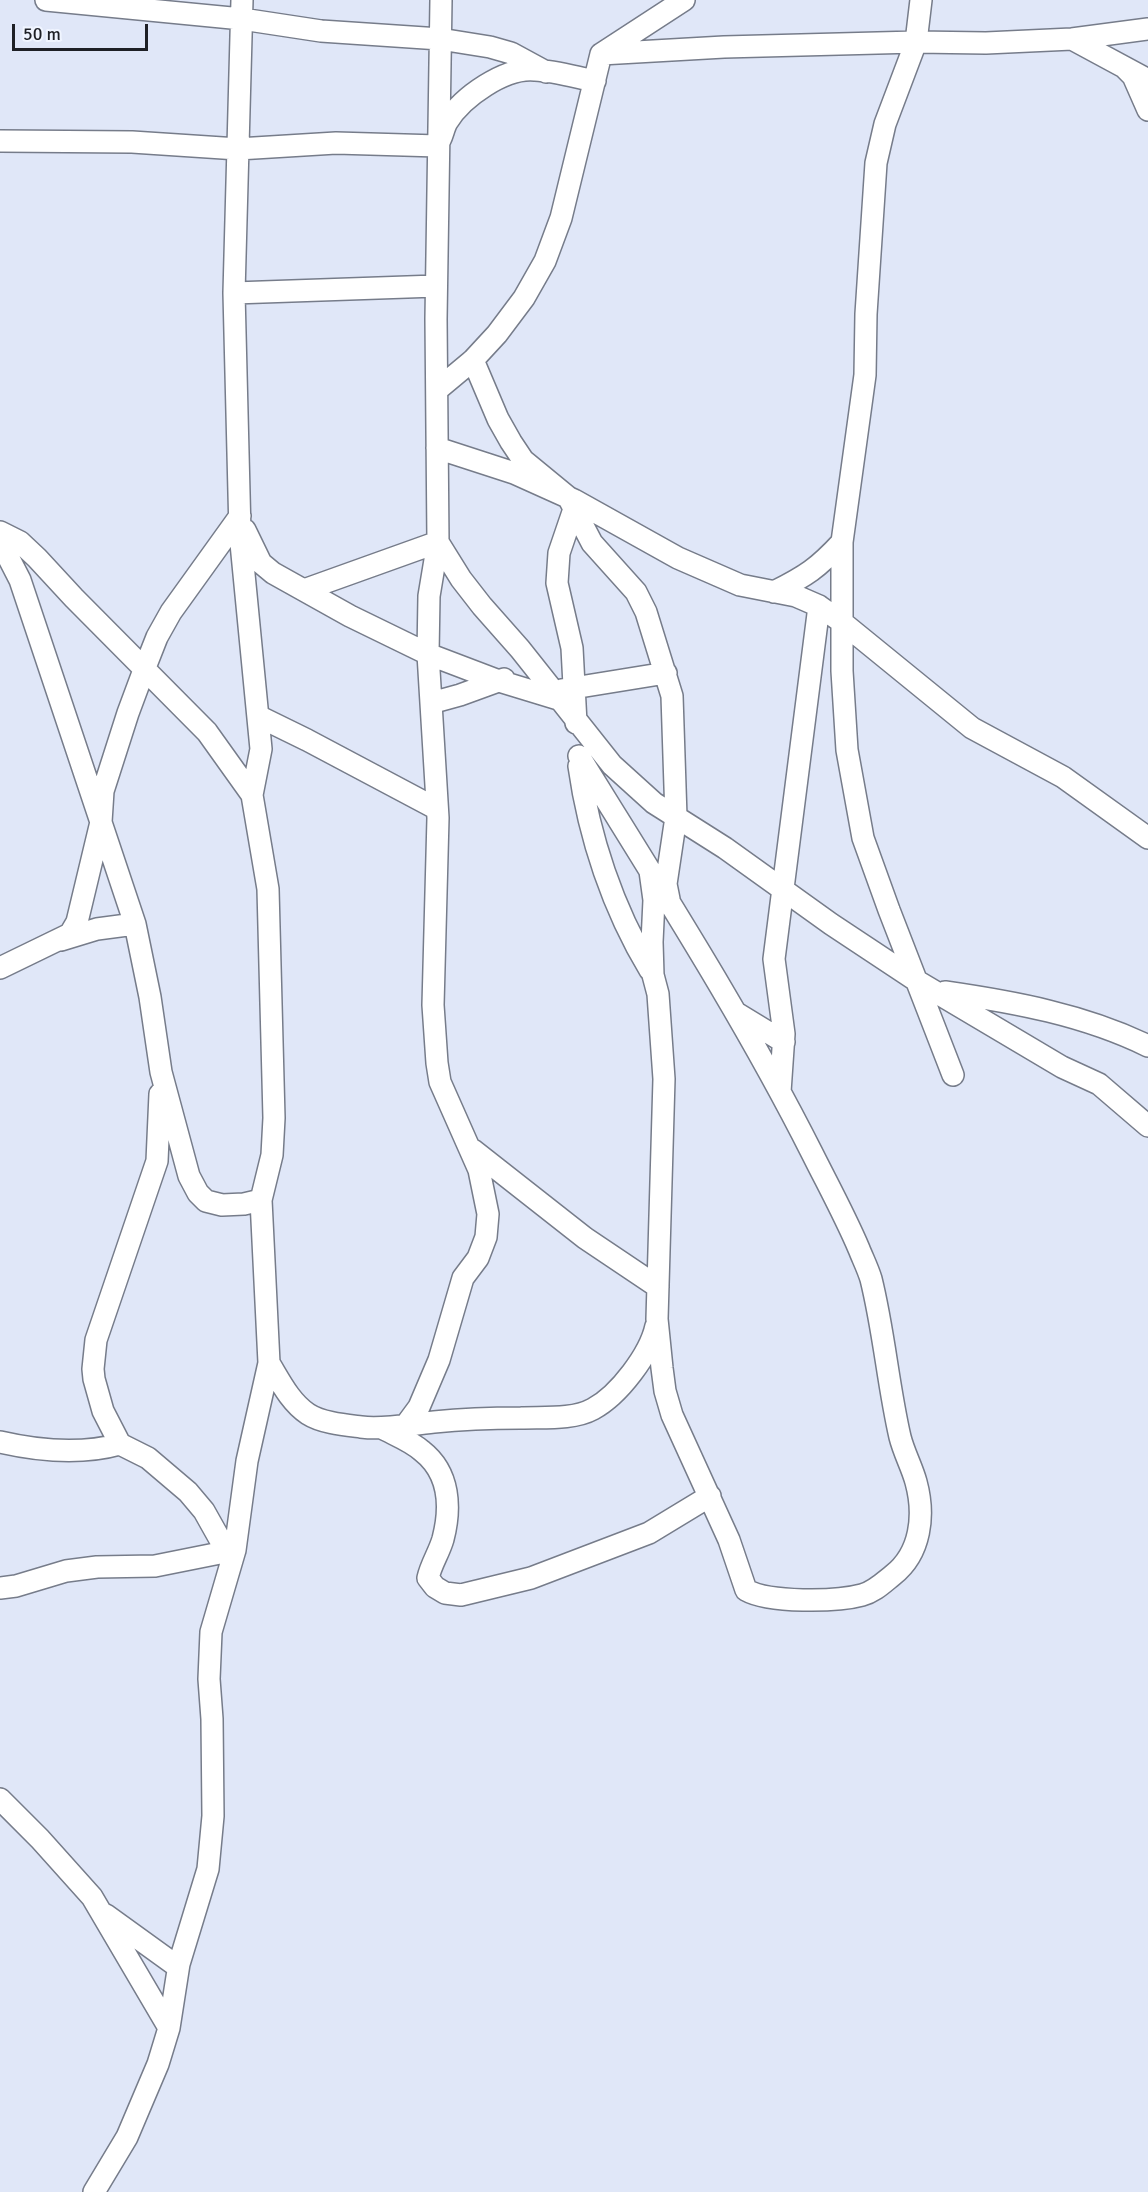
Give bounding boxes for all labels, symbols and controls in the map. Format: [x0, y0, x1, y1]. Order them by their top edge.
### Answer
scale bar [15, 12, 152, 50]
text: 50 m [23, 23, 61, 45]

